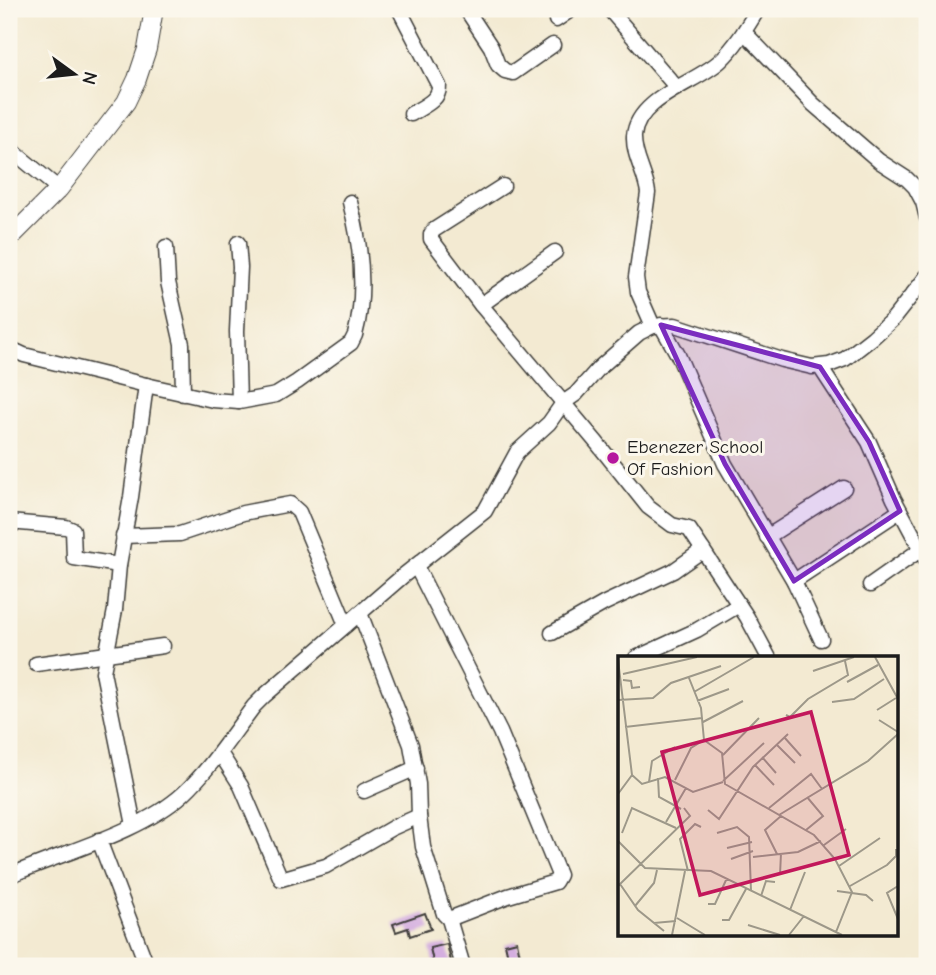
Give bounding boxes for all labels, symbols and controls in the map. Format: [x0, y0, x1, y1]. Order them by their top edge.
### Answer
north arrow [38, 38, 108, 108]
text: N [77, 69, 102, 87]
place label: Ebenezer School Of Fashion [627, 436, 763, 480]
marker: Ebenezer School Of Fashion [605, 450, 621, 466]
inset map [618, 656, 898, 936]

